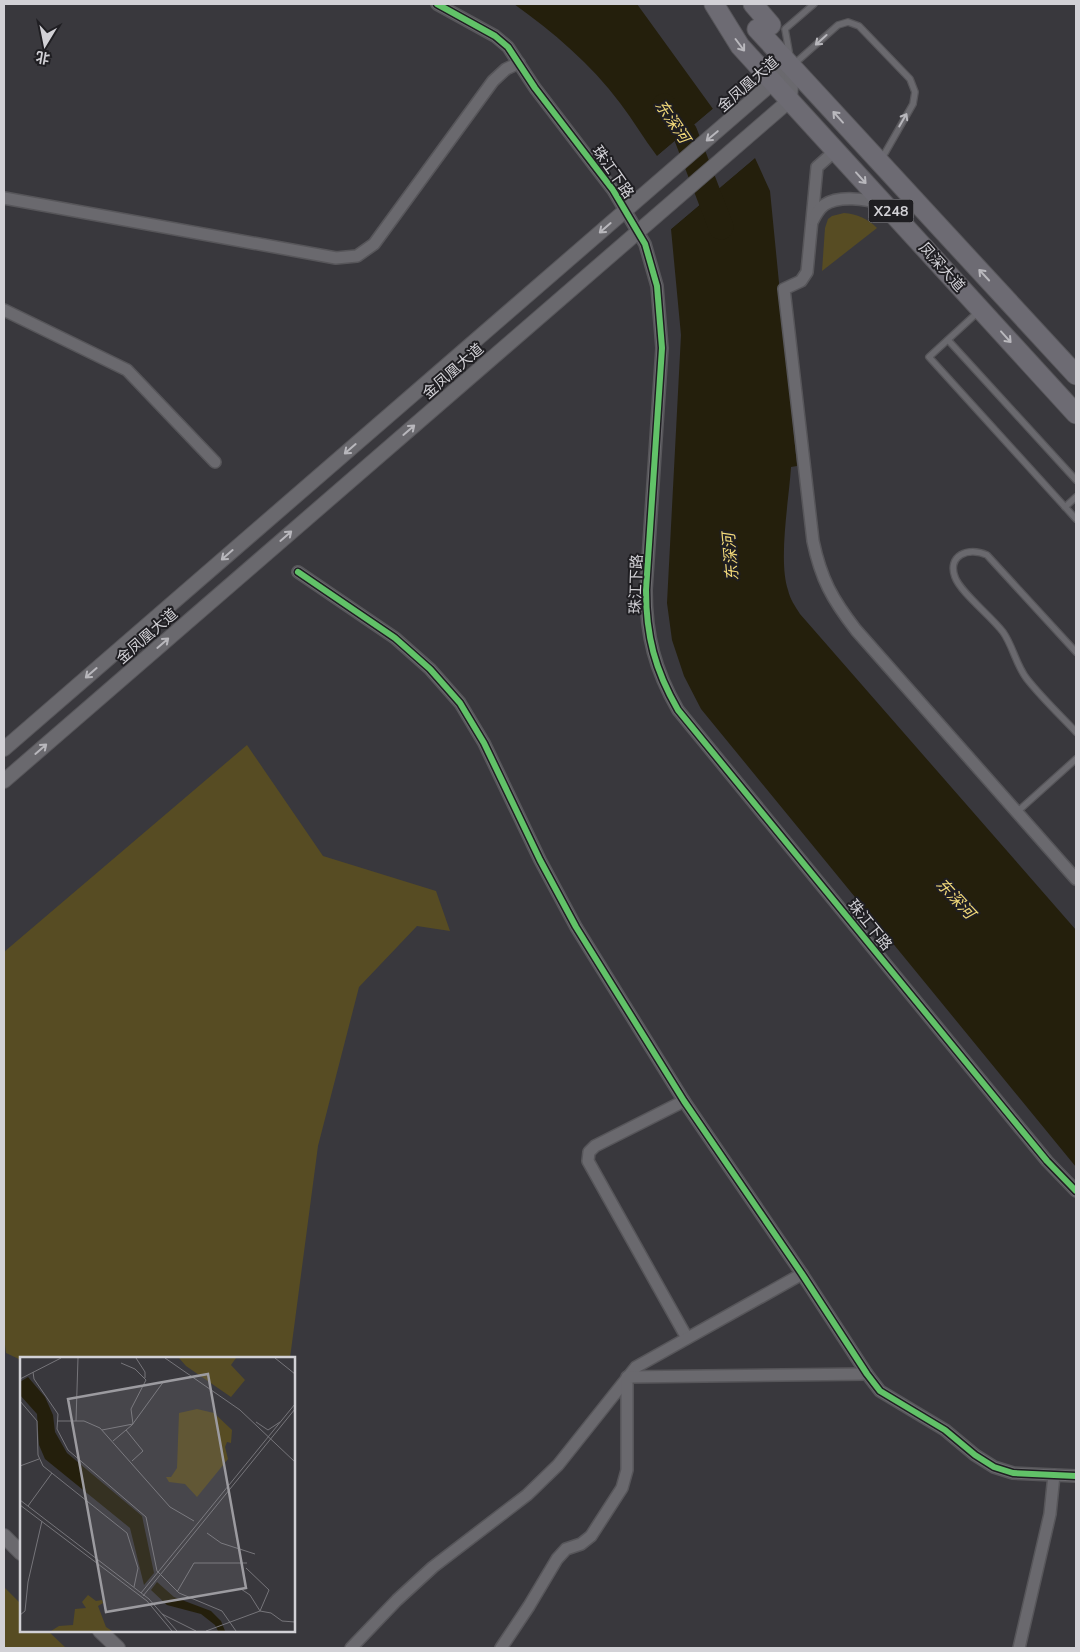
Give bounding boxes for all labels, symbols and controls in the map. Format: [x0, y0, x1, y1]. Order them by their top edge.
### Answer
north arrow [20, 20, 70, 70]
one-way arrow [815, 34, 828, 46]
one-way arrow [734, 38, 745, 51]
text: 北 [34, 47, 51, 68]
street label: 金凤凰大道 [713, 52, 783, 116]
water label: 东深河 [650, 96, 696, 150]
one-way arrow [832, 111, 844, 124]
one-way arrow [899, 114, 909, 128]
one-way arrow [706, 130, 719, 141]
street label: 珠江下路 [588, 142, 638, 202]
one-way arrow [855, 171, 867, 184]
road number: X248 [868, 200, 914, 222]
one-way arrow [599, 222, 612, 234]
street label: 凤深大道 [914, 238, 970, 296]
one-way arrow [978, 269, 990, 282]
one-way arrow [1000, 330, 1012, 343]
street label: 金凤凰大道 [418, 339, 488, 403]
one-way arrow [402, 425, 415, 436]
one-way arrow [344, 443, 357, 455]
water label: 东深河 [718, 529, 744, 582]
one-way arrow [280, 531, 293, 542]
one-way arrow [221, 550, 234, 561]
street label: 珠江下路 [625, 554, 647, 614]
street label: 金凤凰大道 [112, 604, 182, 668]
one-way arrow [157, 637, 170, 648]
one-way arrow [85, 667, 98, 679]
one-way arrow [34, 743, 47, 755]
water label: 东深河 [931, 874, 982, 926]
street label: 珠江下路 [843, 895, 897, 955]
inset map [20, 1357, 295, 1632]

